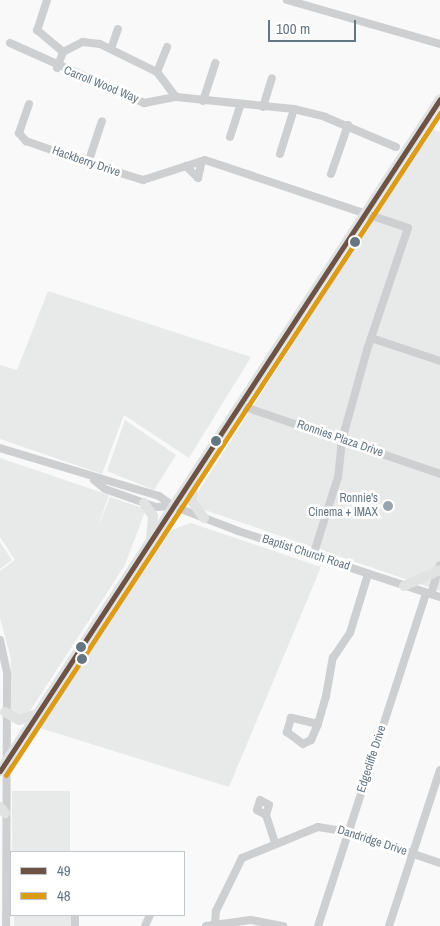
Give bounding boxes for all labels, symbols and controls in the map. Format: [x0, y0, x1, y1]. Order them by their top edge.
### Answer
scale bar [270, 10, 358, 42]
text: 100 m [276, 18, 310, 39]
street label: Carroll Wood Way [62, 63, 140, 107]
street label: Hackberry Drive [50, 144, 122, 180]
unlabelled marker [350, 237, 360, 247]
street label: Ronnies Plaza Drive [295, 418, 385, 460]
unlabelled marker [211, 436, 221, 446]
place label: Ronnie's Cinema + IMAX [308, 492, 378, 520]
marker: Ronnie's Cinema + IMAX [382, 500, 394, 512]
street label: Baptist Church Road [260, 532, 352, 574]
unlabelled marker [76, 642, 86, 652]
unlabelled marker [77, 654, 87, 664]
street label: Edgecliffe Drive [354, 724, 390, 794]
street label: Dandridge Drive [335, 823, 409, 859]
legend [10, 851, 185, 916]
text: 49 [57, 860, 71, 881]
text: 48 [57, 885, 71, 906]

